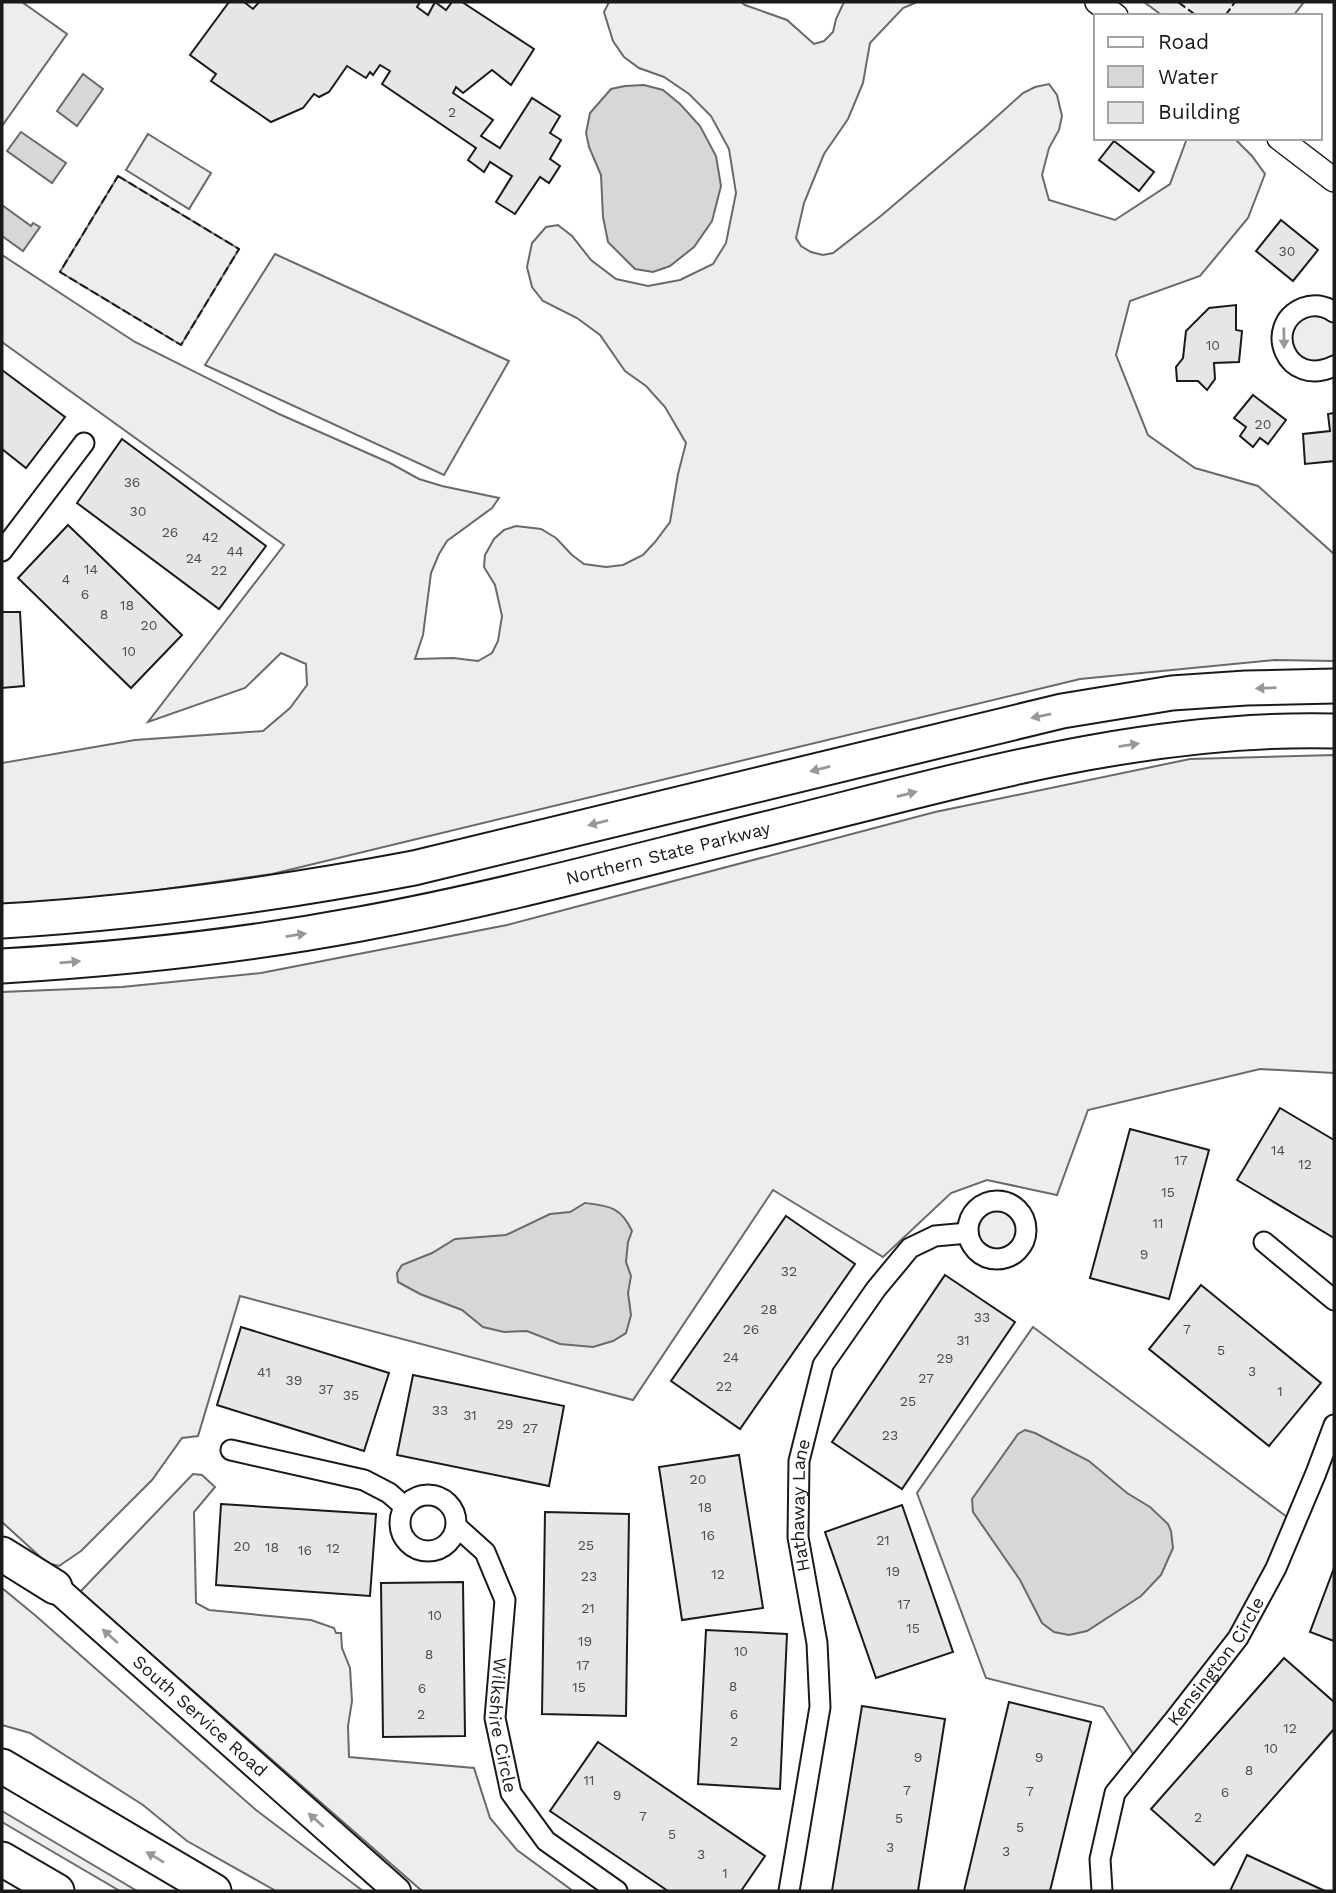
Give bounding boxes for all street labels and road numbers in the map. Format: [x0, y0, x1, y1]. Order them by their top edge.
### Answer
street label: Northern State Parkway [564, 817, 773, 889]
street label: Hathaway Lane [787, 1437, 814, 1574]
street label: Kensington Circle [1163, 1593, 1268, 1730]
street label: South Service Road [129, 1651, 272, 1781]
street label: Wilkshire Circle [485, 1657, 522, 1794]

